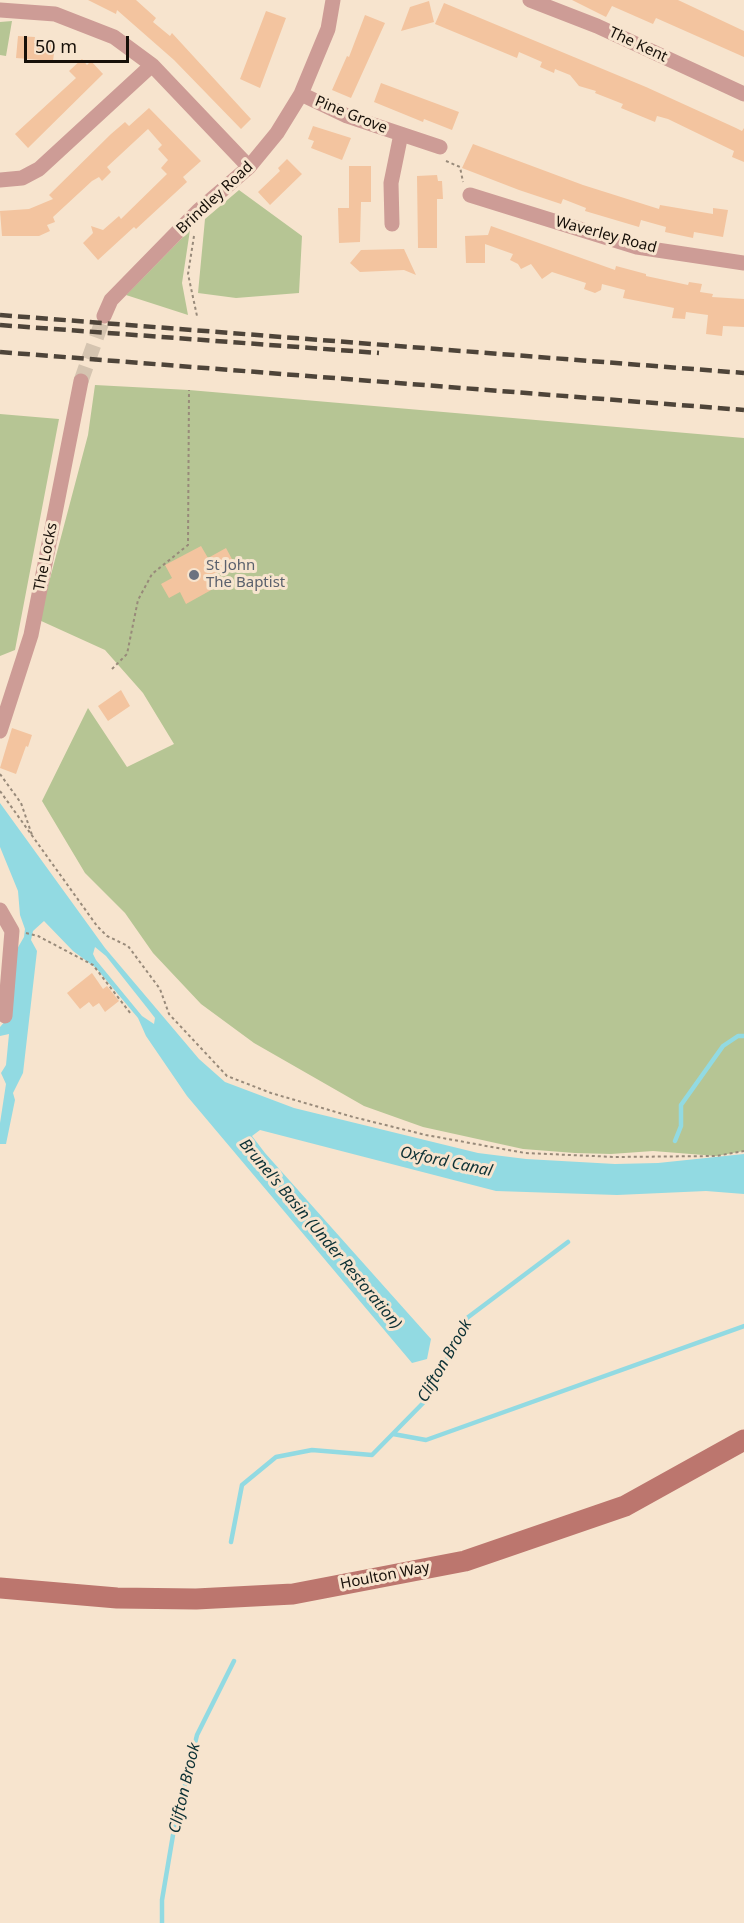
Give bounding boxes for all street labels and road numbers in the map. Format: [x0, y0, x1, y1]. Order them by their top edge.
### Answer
street label: The Kent [606, 24, 670, 66]
street label: Pine Grove [312, 92, 390, 138]
street label: Brindley Road [173, 158, 257, 238]
street label: Waverley Road [553, 213, 659, 257]
street label: The Locks [31, 521, 61, 593]
street label: Houlton Way [339, 1559, 431, 1593]

